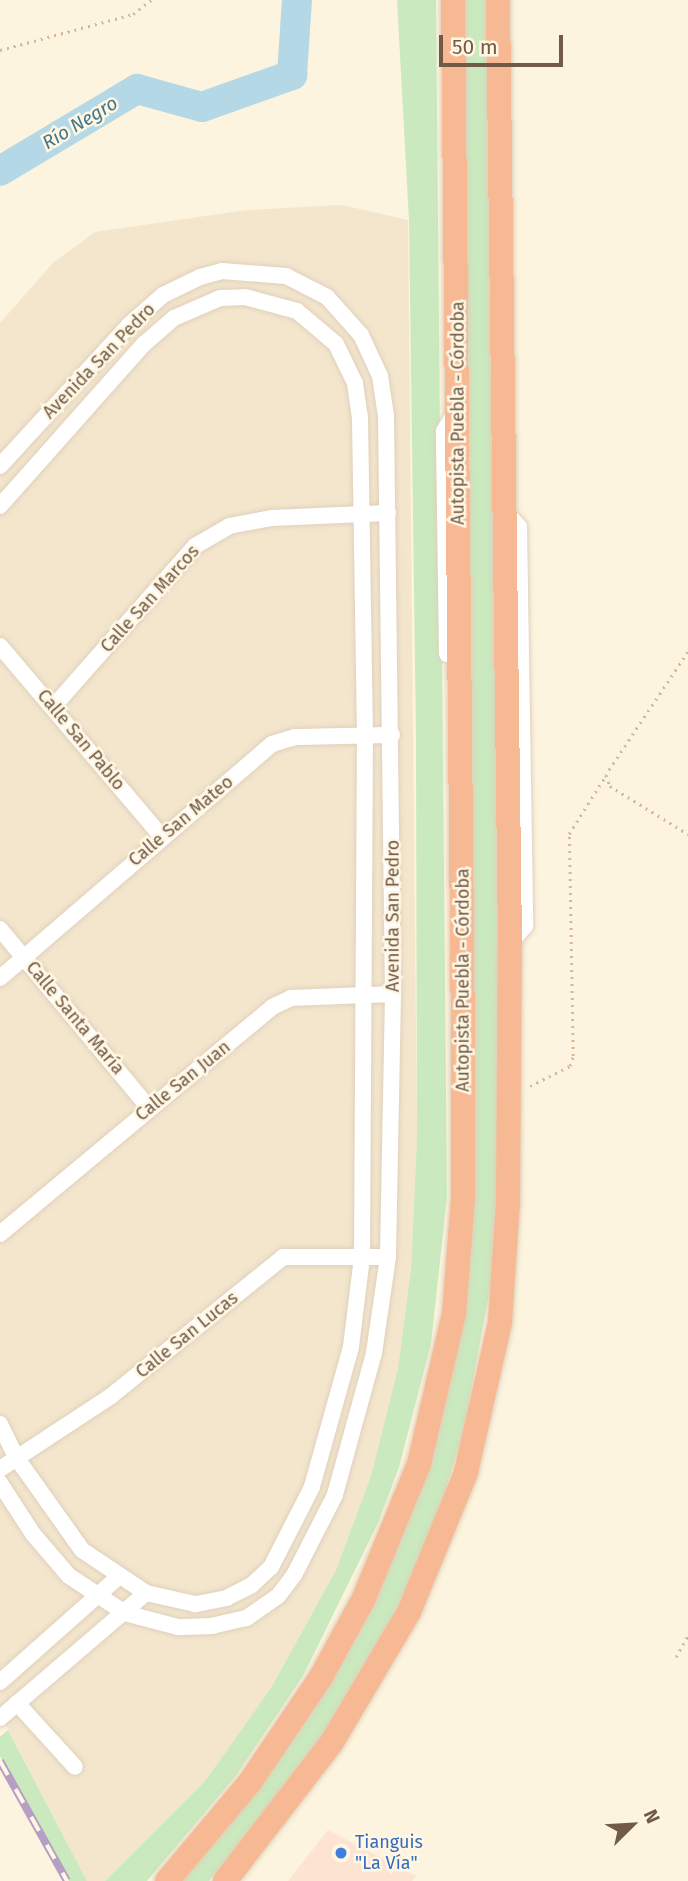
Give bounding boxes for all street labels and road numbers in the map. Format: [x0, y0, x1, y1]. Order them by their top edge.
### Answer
street label: Avenida San Pedro [38, 299, 160, 423]
street label: Autopista Puebla - Córdoba [447, 301, 469, 525]
street label: Calle San Marcos [96, 541, 204, 657]
street label: Calle San Pablo [33, 685, 129, 795]
street label: Calle San Mateo [124, 771, 238, 871]
street label: Avenida San Pedro [382, 840, 404, 992]
street label: Autopista Puebla - Córdoba [452, 868, 474, 1092]
street label: Calle Santa María [21, 957, 129, 1079]
street label: Calle San Juan [131, 1036, 235, 1126]
street label: Calle San Lucas [132, 1287, 242, 1383]

